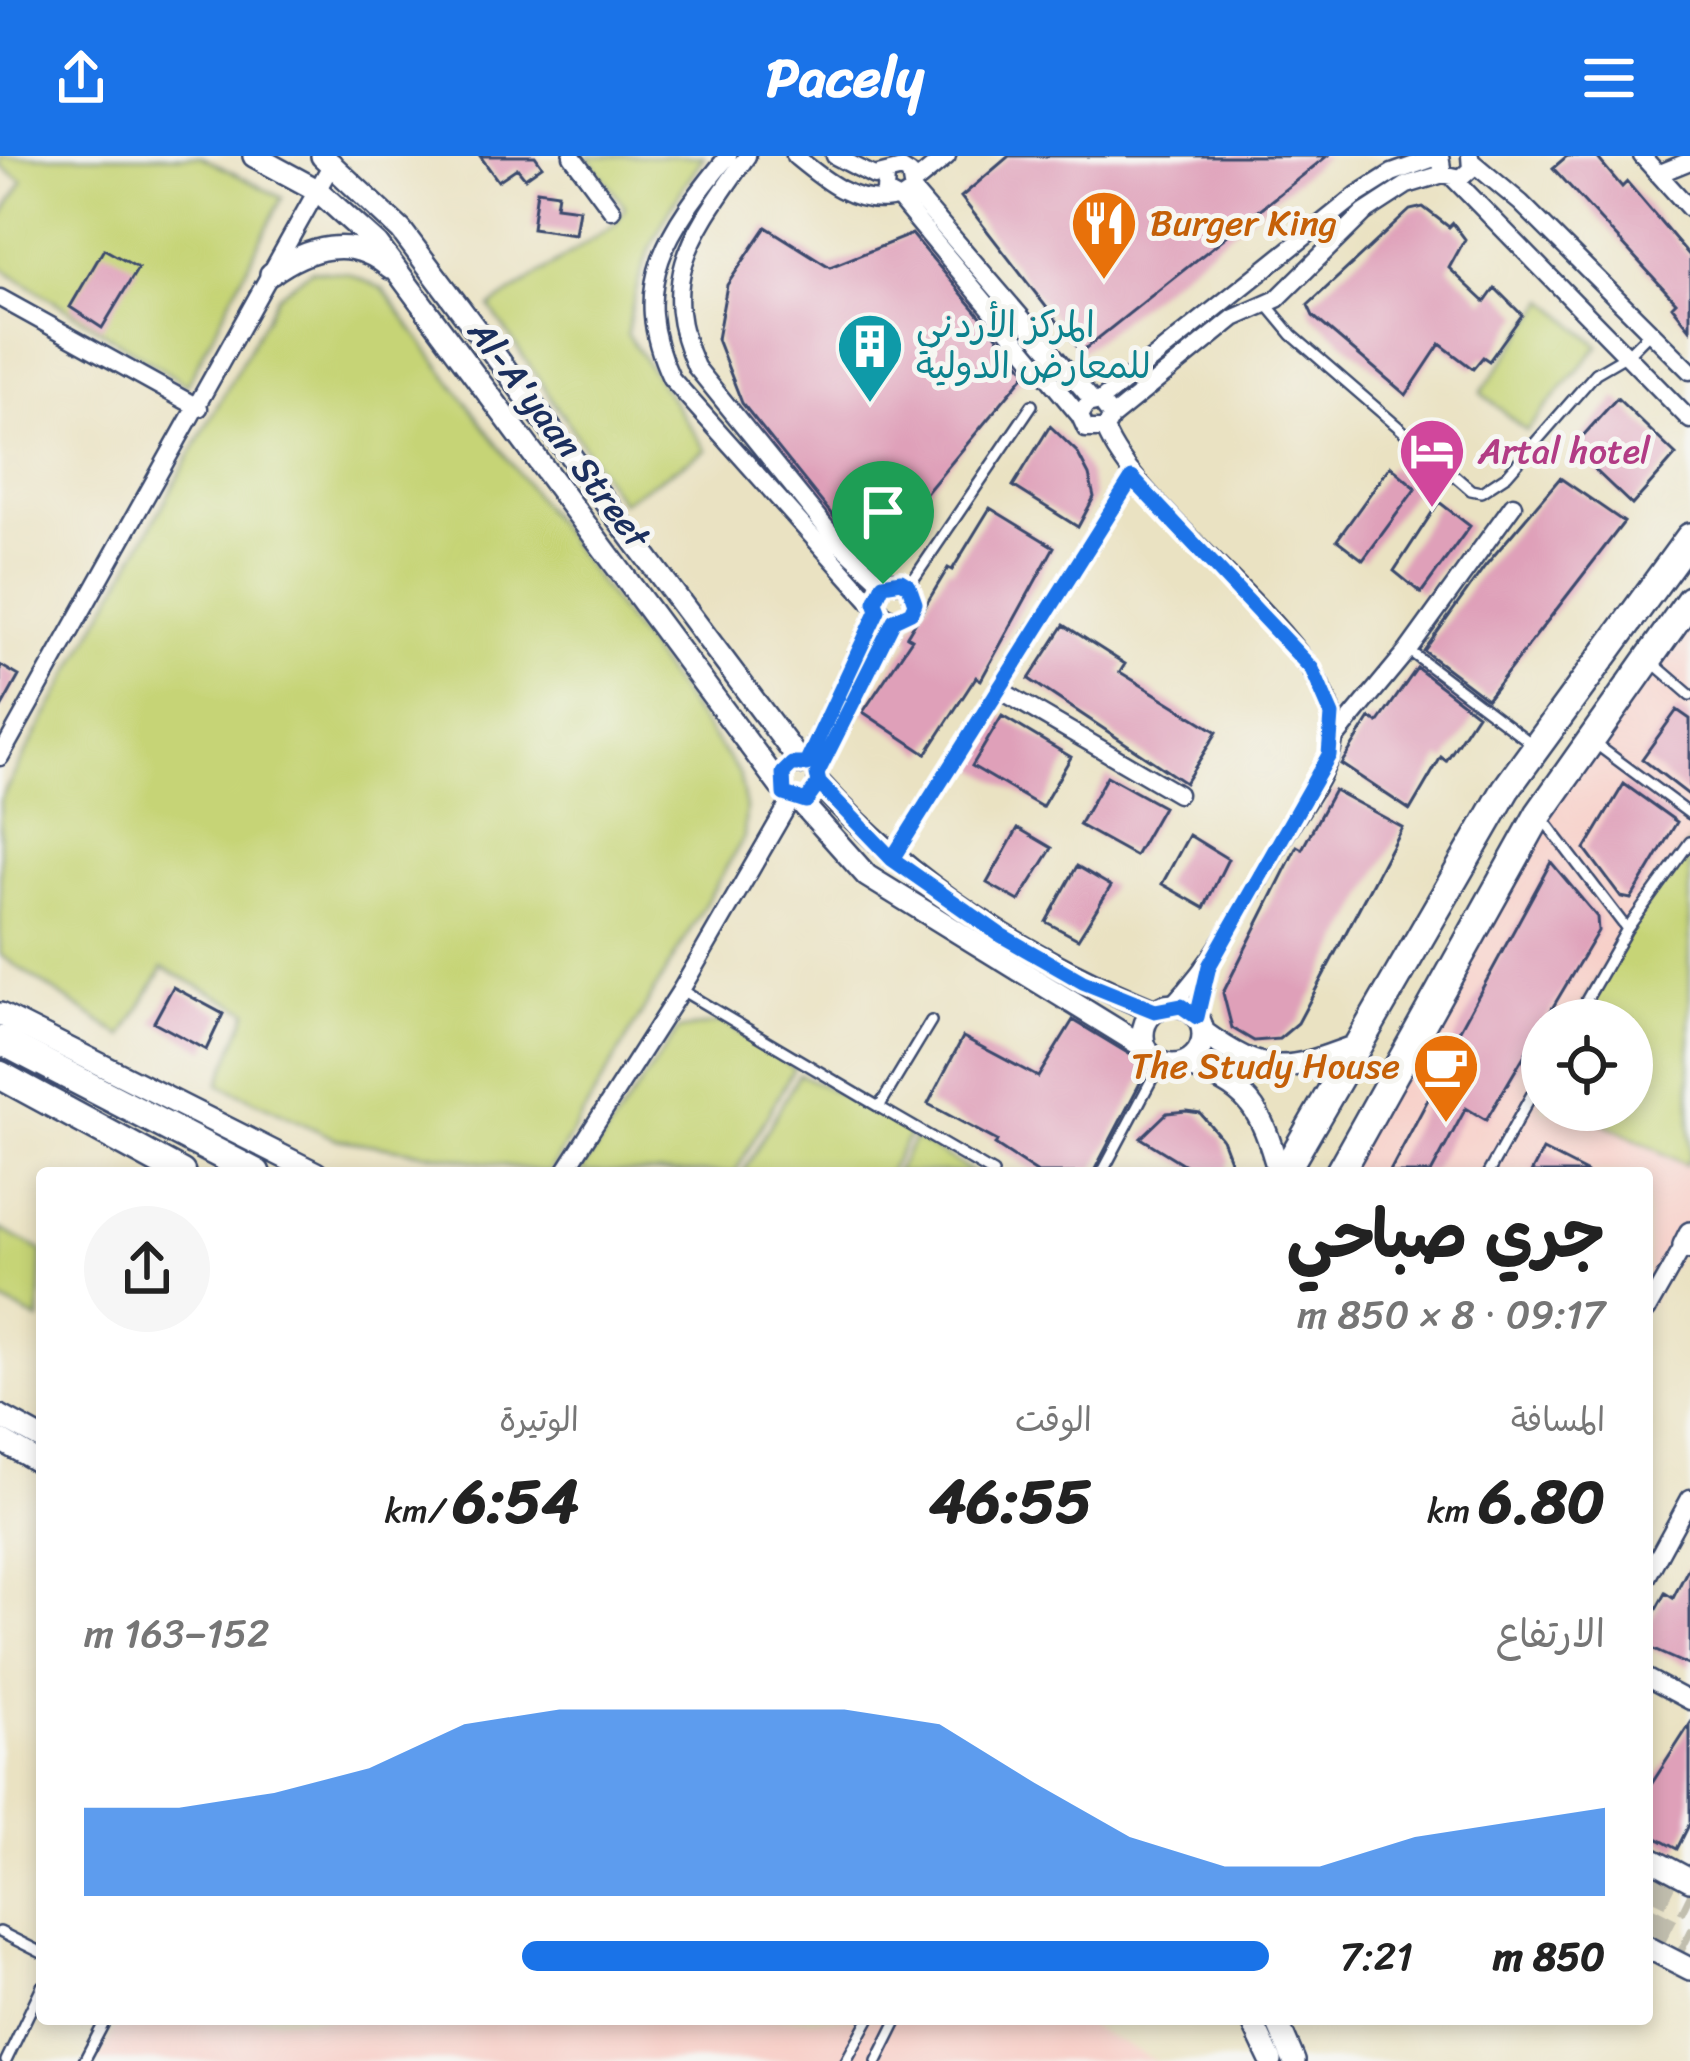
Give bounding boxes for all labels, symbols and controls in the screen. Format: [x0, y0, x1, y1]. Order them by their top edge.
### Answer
text: Pacely [766, 30, 924, 126]
icon: share [48, 45, 114, 111]
icon: menu [1576, 45, 1642, 111]
restaurant icon: Burger King [1069, 188, 1139, 282]
place label: Burger King [1150, 191, 1337, 255]
place label: المركز الأردني للمعارض الدولية [916, 293, 1151, 398]
street label: Al-A'yaan Street [450, 304, 668, 564]
building icon: المركز الأردني للمعارض الدولية [835, 311, 905, 405]
hotel icon: Artal hotel [1397, 416, 1467, 510]
place label: Artal hotel [1477, 419, 1651, 483]
pin [832, 461, 934, 584]
icon: arrive [850, 479, 916, 545]
map controls [1521, 999, 1653, 1131]
button: locate [1521, 999, 1653, 1131]
cafe icon: The Study House [1411, 1031, 1481, 1125]
place label: The Study House [1131, 1034, 1400, 1098]
text: جري صباحي [1287, 1176, 1605, 1293]
button: share [84, 1206, 210, 1332]
text: 09:17 · 8 × 850 m [1297, 1280, 1605, 1349]
text: الوتيرة [499, 1391, 579, 1449]
text: الوقت [1015, 1391, 1092, 1449]
text: المسافة [1511, 1391, 1605, 1449]
text: 6:54 [453, 1449, 579, 1555]
text: 46:55 [929, 1449, 1092, 1555]
text: 6.80 [1479, 1449, 1605, 1555]
text: /km [385, 1482, 453, 1540]
text: km [1427, 1482, 1479, 1540]
text: 152–163 m [84, 1599, 270, 1668]
text: الارتفاع [1496, 1599, 1605, 1668]
text: 7:21 [1340, 1922, 1413, 1991]
text: 850 m [1493, 1922, 1605, 1991]

